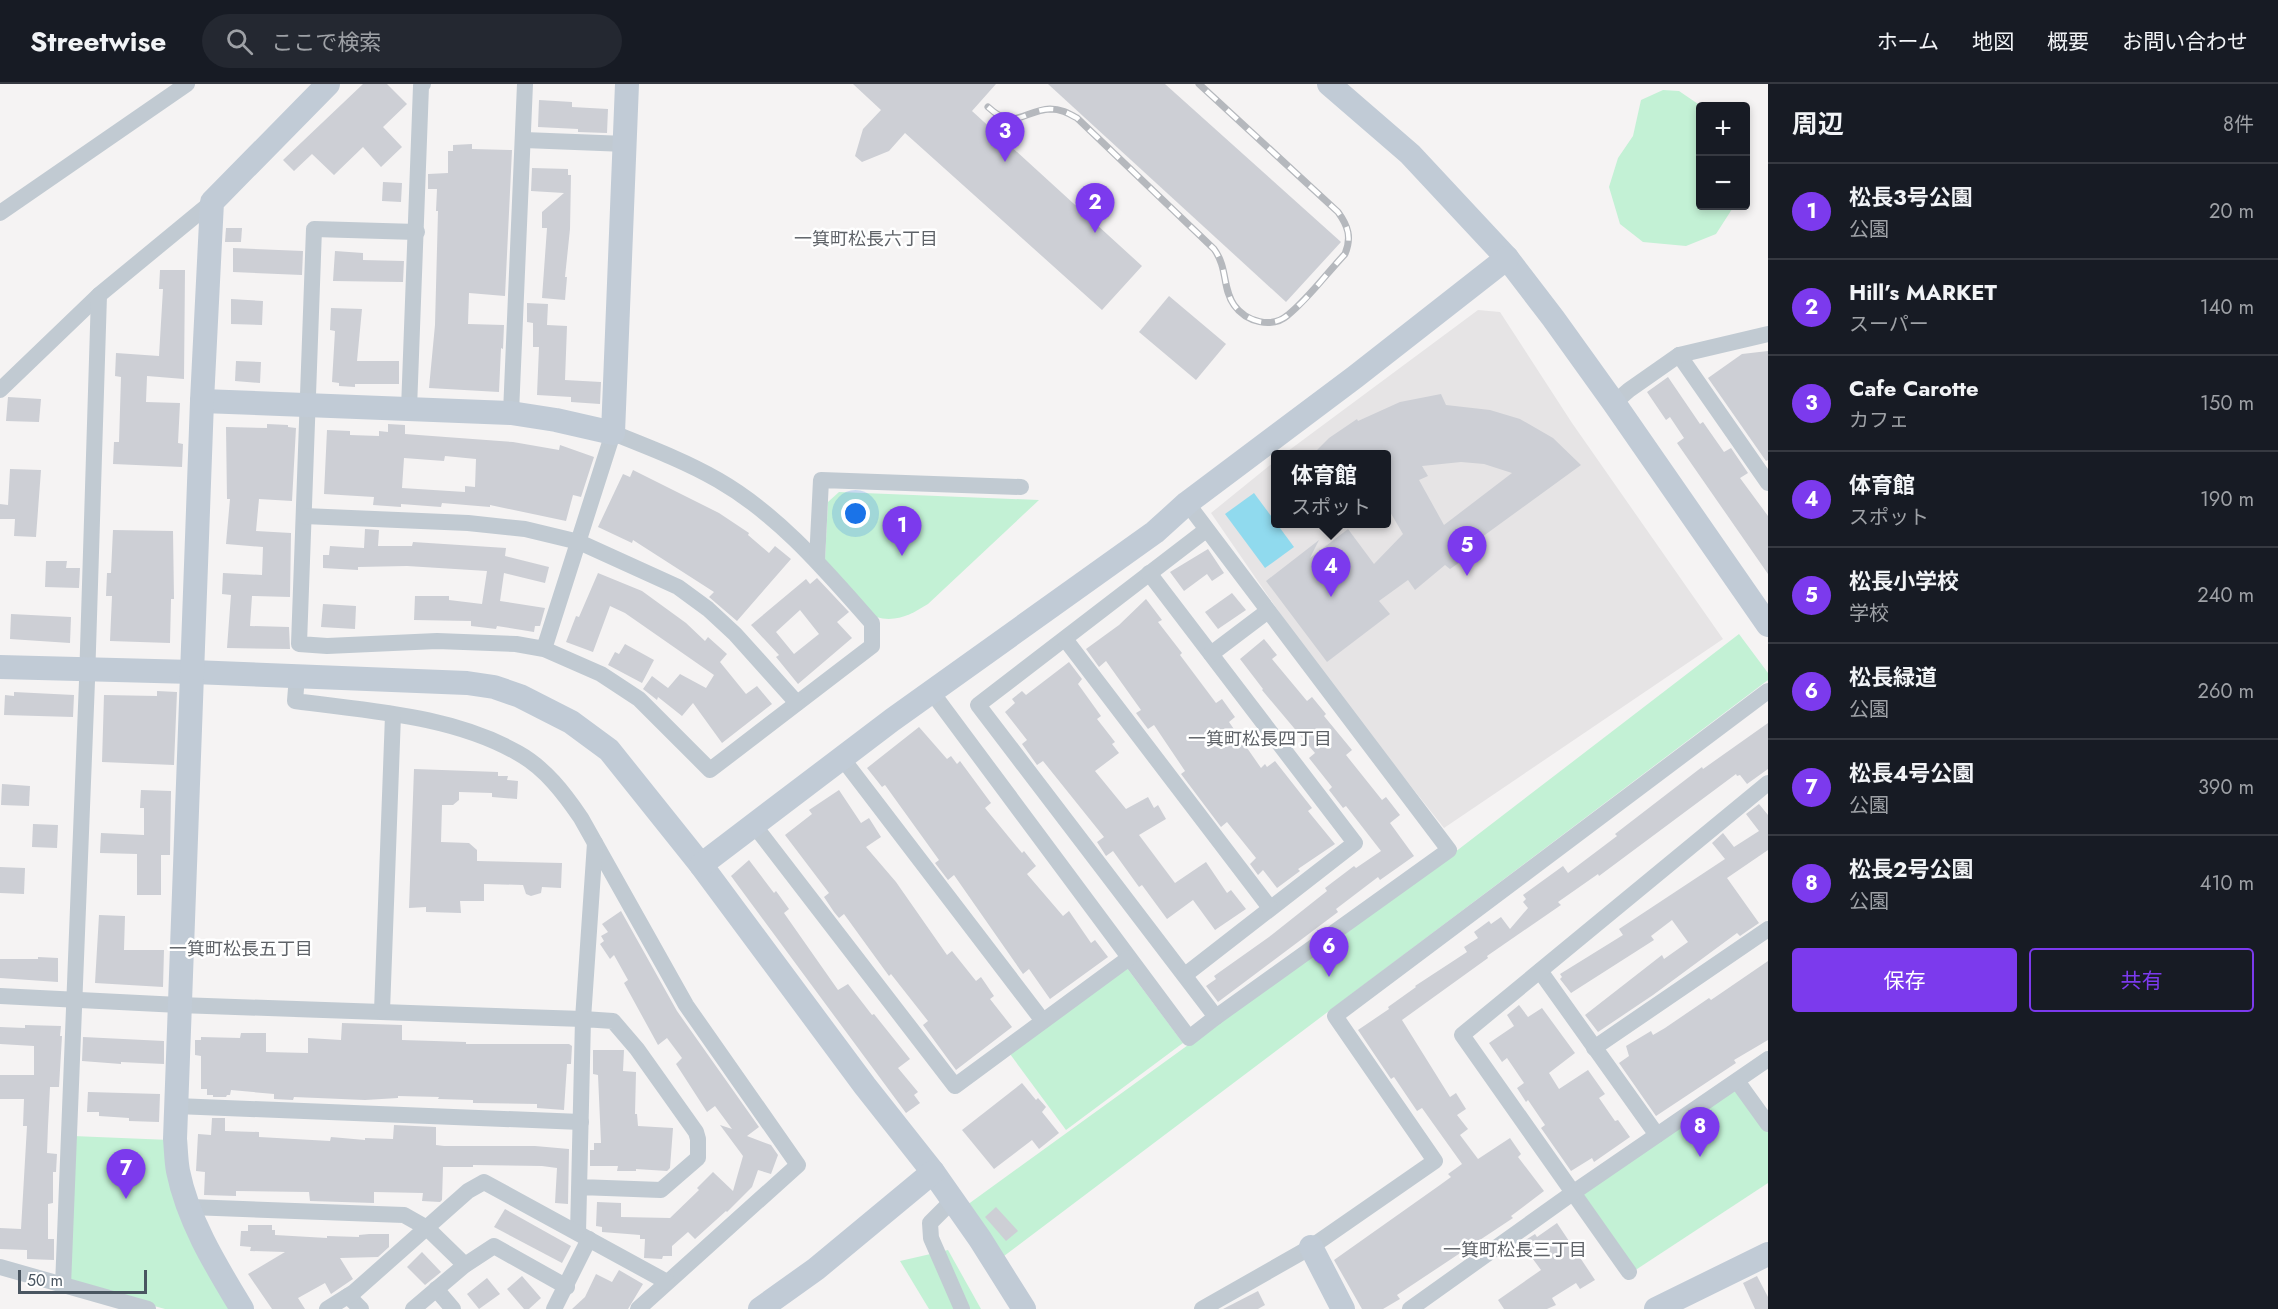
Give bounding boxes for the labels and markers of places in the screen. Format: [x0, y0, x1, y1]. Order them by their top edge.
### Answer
pin: 3 [986, 112, 1024, 162]
pin: 2 [1076, 184, 1114, 233]
pin: 1 [882, 506, 922, 556]
pin: 5 [1448, 526, 1486, 576]
pin: 4 [1312, 548, 1350, 597]
pin: 6 [1310, 928, 1348, 977]
pin: 8 [1680, 1108, 1720, 1157]
pin: 7 [106, 1150, 146, 1199]

